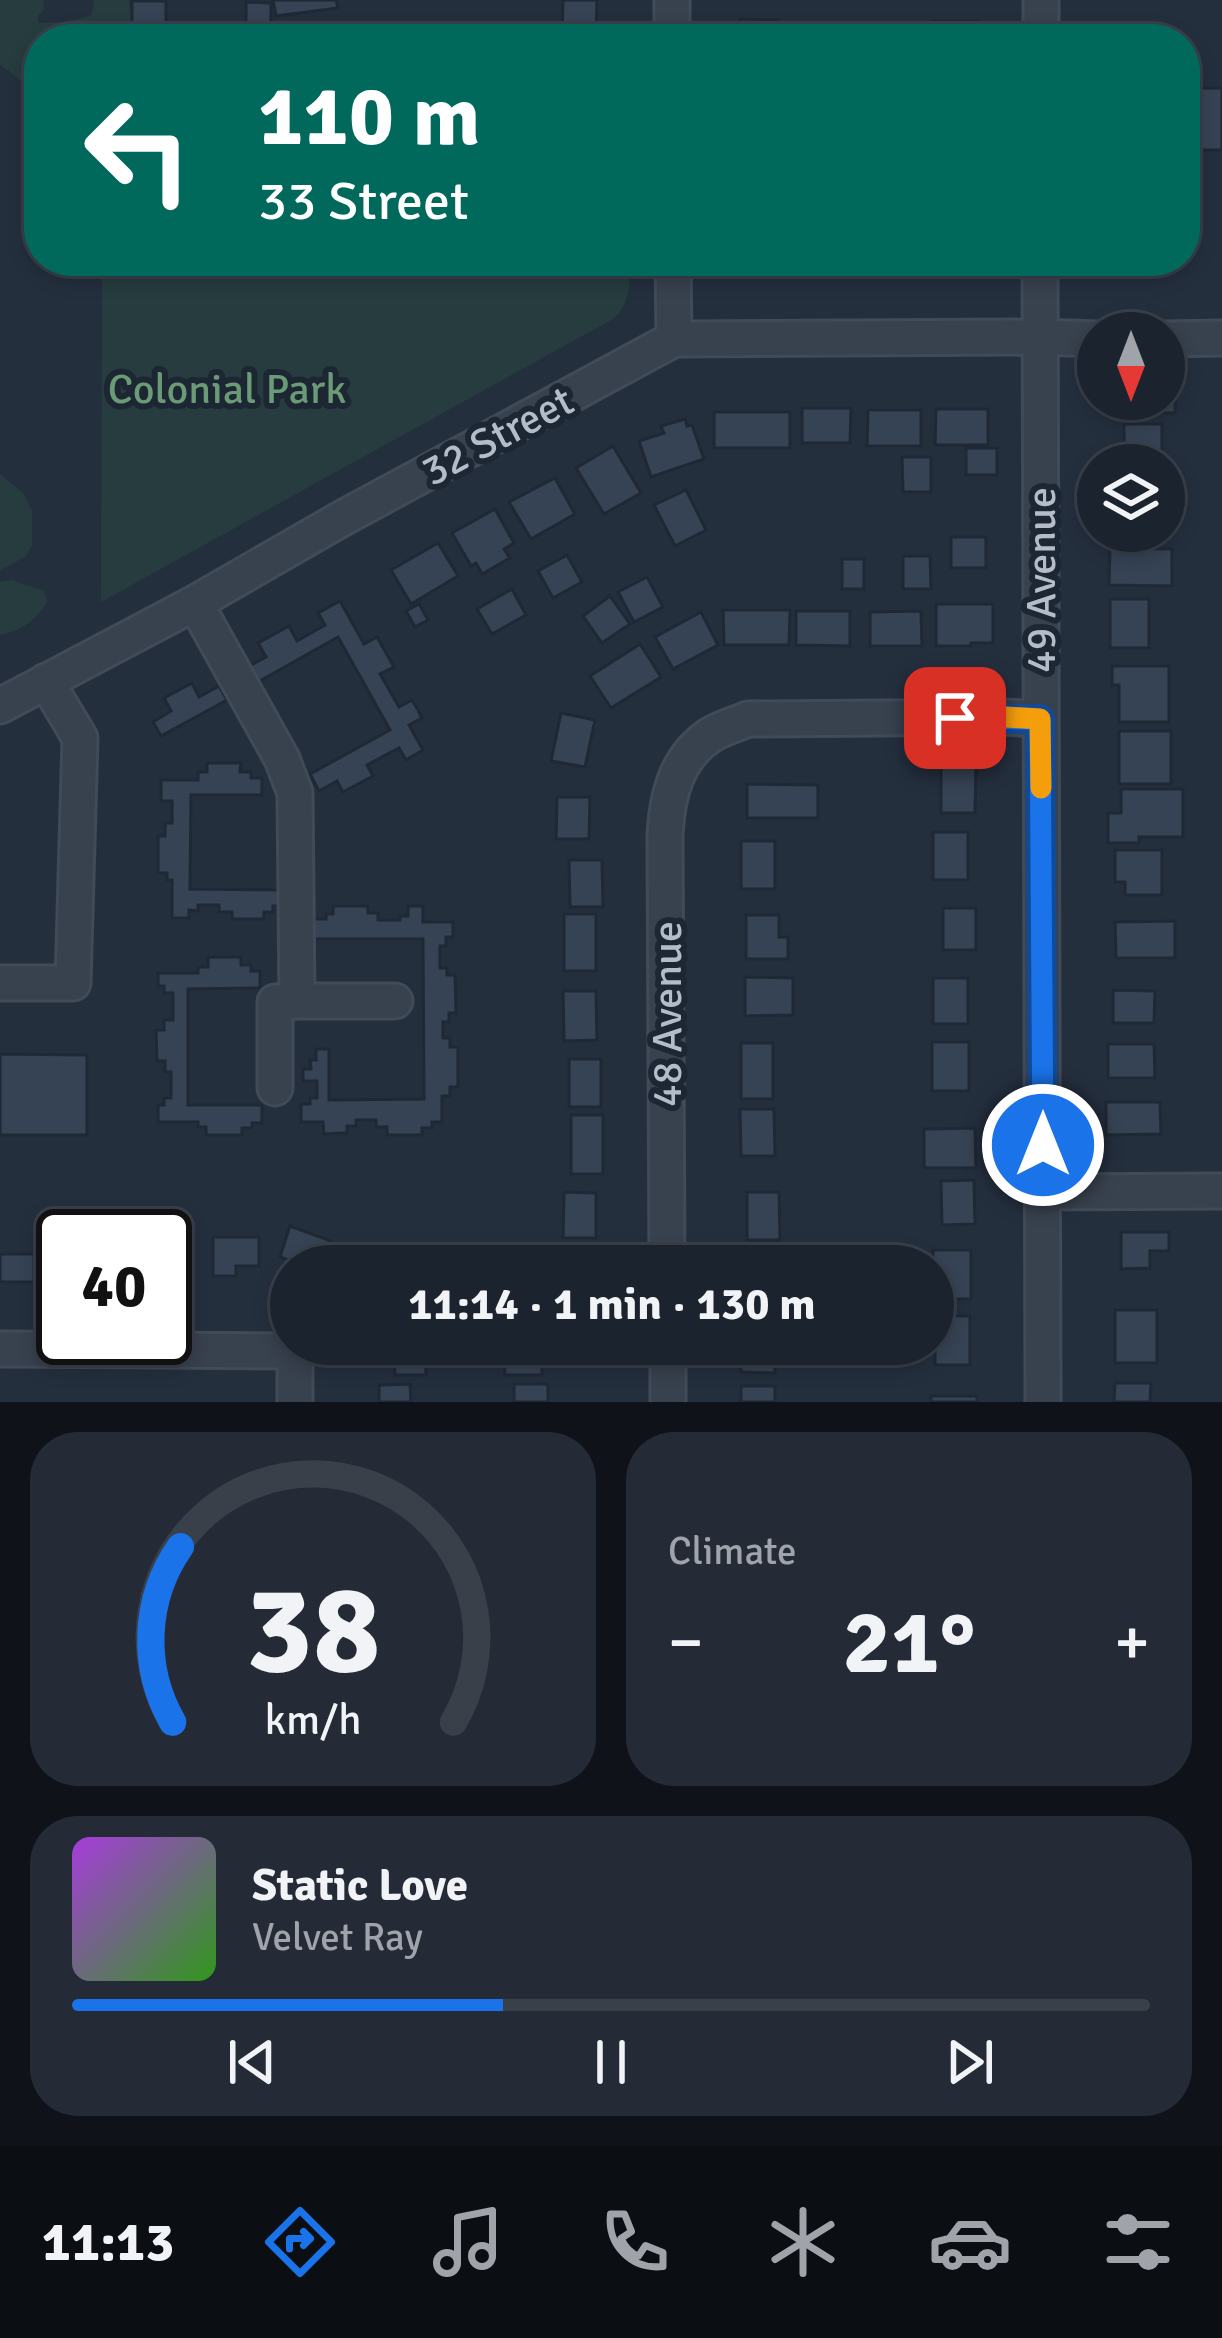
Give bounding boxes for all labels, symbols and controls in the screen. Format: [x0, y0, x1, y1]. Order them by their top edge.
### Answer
text: 110 m [258, 65, 480, 169]
icon: left [60, 72, 216, 228]
text: 33 Street [258, 168, 469, 235]
north arrow [1077, 312, 1185, 420]
map controls [1077, 312, 1185, 552]
park label: Colonial Park [108, 364, 346, 415]
street label: 32 Street [413, 375, 582, 497]
button: layers [1077, 444, 1185, 552]
street label: 49 Avenue [1016, 487, 1067, 673]
pin [904, 667, 1006, 769]
icon: arrive [922, 685, 988, 751]
street label: 48 Avenue [642, 921, 693, 1107]
position arrow [980, 1082, 1106, 1208]
speed limit sign: 40 [36, 1209, 192, 1365]
text: 11:14 · 1 min · 130 m [408, 1277, 816, 1332]
text: Climate [668, 1527, 797, 1575]
text: 38 [246, 1554, 380, 1707]
text: 21° [842, 1587, 976, 1698]
text: − [668, 1602, 704, 1683]
text: + [1114, 1602, 1150, 1683]
text: km/h [264, 1694, 362, 1747]
text: Static Love [252, 1858, 468, 1913]
text: Velvet Ray [252, 1913, 423, 1961]
icon: previous [219, 2029, 285, 2095]
icon: pause [578, 2029, 644, 2095]
icon: next [937, 2029, 1003, 2095]
icon: directions [258, 2200, 342, 2284]
icon: music [426, 2200, 510, 2284]
icon: phone [593, 2200, 677, 2284]
icon: climate [761, 2200, 845, 2284]
icon: car [928, 2200, 1012, 2284]
icon: filters [1096, 2200, 1180, 2284]
text: 11:13 [42, 2209, 174, 2276]

